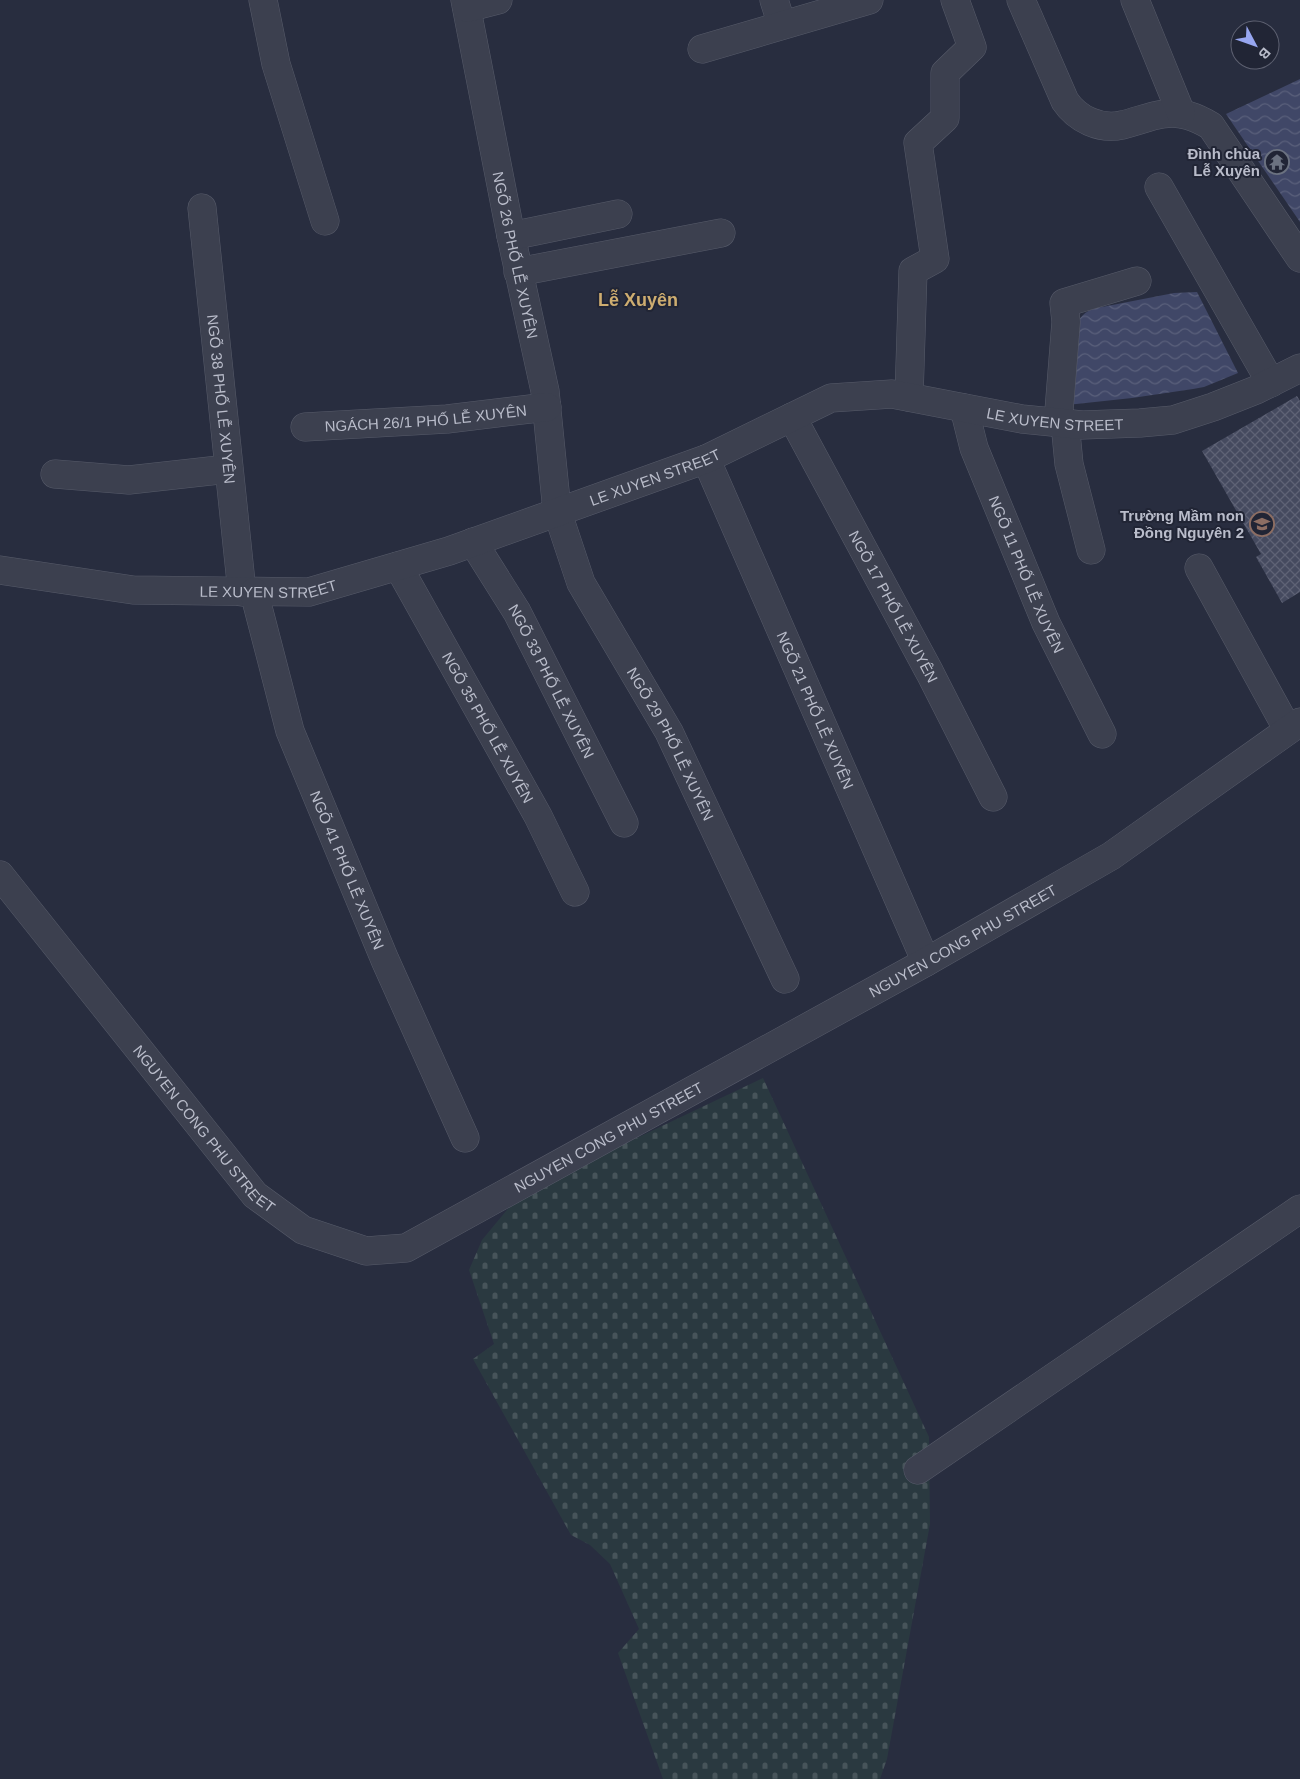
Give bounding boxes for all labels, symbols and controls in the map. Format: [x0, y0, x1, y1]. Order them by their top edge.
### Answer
north arrow [1230, 20, 1280, 70]
text: B [1255, 44, 1274, 63]
place label: Đình chùa Lễ Xuyên [1187, 145, 1261, 179]
temple icon: Đình chùa Lễ Xuyên [1264, 149, 1290, 175]
street label: NGÕ 26 PHỐ LỄ XUYÊN [490, 170, 542, 340]
district label: Lễ Xuyên [598, 289, 678, 310]
street label: NGÕ 38 PHỐ LỄ XUYÊN [205, 313, 239, 484]
street label: NGÁCH 26/1 PHỐ LỄ XUYÊN [324, 401, 528, 434]
street label: LE XUYEN STREET [985, 404, 1124, 434]
street label: LE XUYEN STREET [587, 445, 723, 509]
street label: NGÕ 11 PHỐ LỄ XUYÊN [986, 493, 1068, 655]
place label: Trường Mầm non Đồng Nguyên 2 [1120, 507, 1244, 541]
school or university icon: Trường Mầm non Đồng Nguyên 2 [1249, 511, 1275, 537]
street label: NGÕ 17 PHỐ LỄ XUYÊN [846, 527, 942, 685]
street label: LE XUYEN STREET [200, 576, 339, 600]
street label: NGÕ 33 PHỐ LỄ XUYÊN [506, 601, 598, 761]
street label: NGÕ 21 PHỐ LỄ XUYÊN [774, 629, 858, 791]
street label: NGÕ 35 PHỐ LỄ XUYÊN [439, 649, 537, 806]
street label: NGÕ 29 PHỐ LỄ XUYÊN [624, 664, 718, 823]
street label: NGÕ 41 PHỐ LỄ XUYÊN [307, 788, 388, 952]
street label: NGUYEN CONG PHU STREET [866, 881, 1059, 1000]
street label: NGUYEN CONG PHU STREET [130, 1041, 279, 1216]
street label: NGUYEN CONG PHU STREET [511, 1078, 706, 1195]

